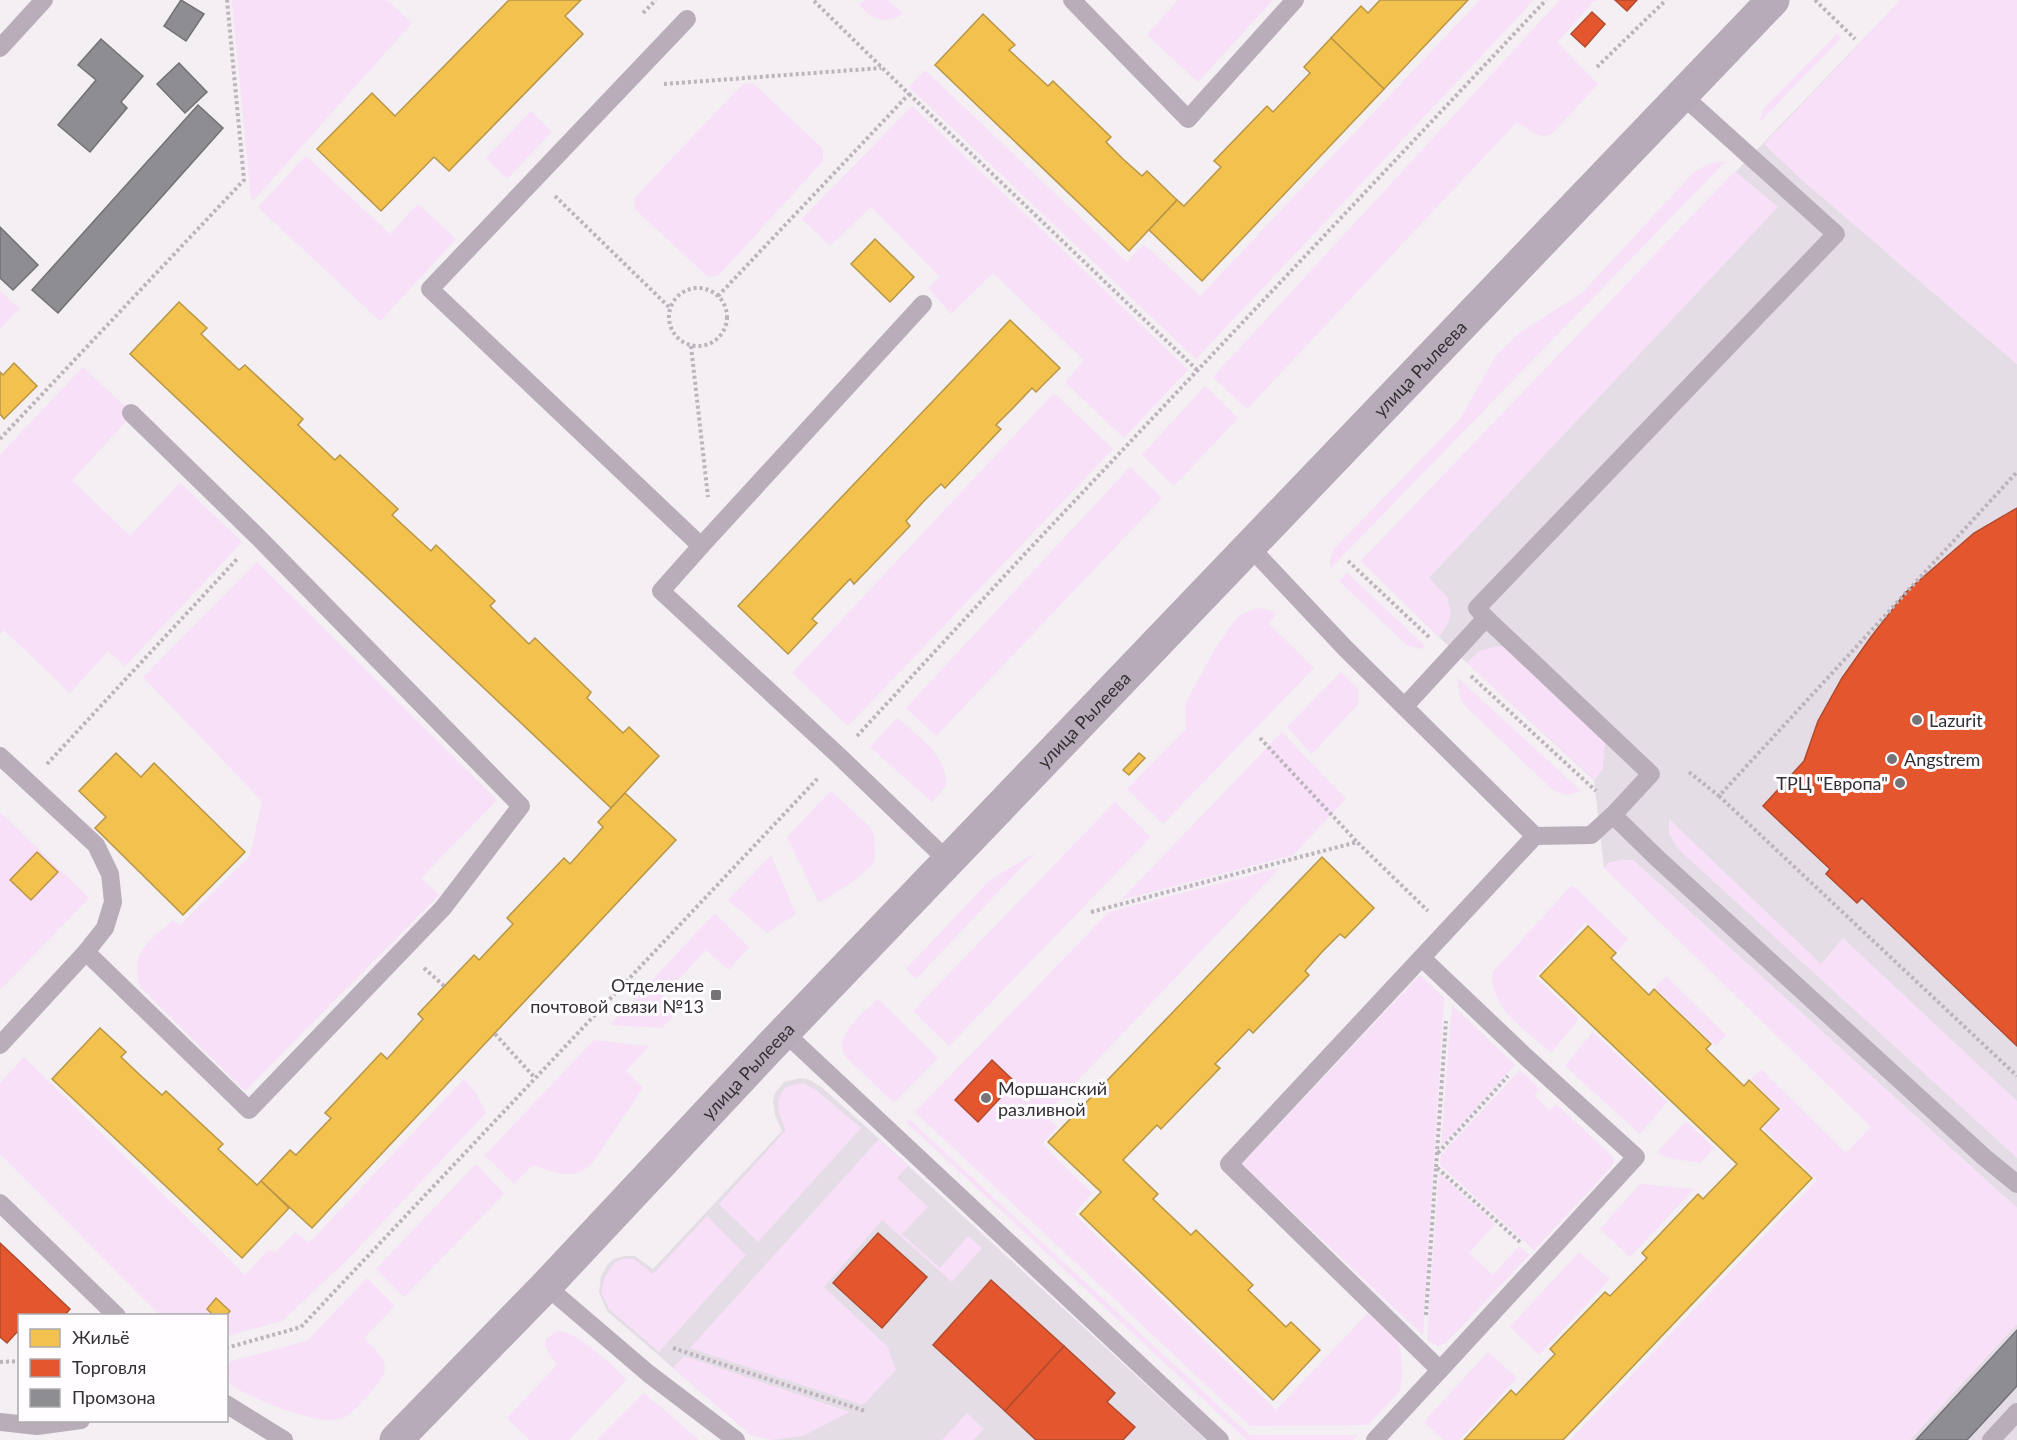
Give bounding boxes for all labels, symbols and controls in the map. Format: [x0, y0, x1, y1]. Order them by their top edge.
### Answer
street label: улица Рылеева [1369, 316, 1471, 421]
street label: улица Рылеева [1033, 667, 1135, 772]
place label: Lazurit [1929, 709, 1983, 731]
marker: Lazurit [1910, 713, 1924, 727]
place label: Angstrem [1904, 748, 1980, 770]
marker: Angstrem [1885, 752, 1899, 766]
place label: ТРЦ "Европа" [1776, 772, 1888, 794]
marker: ТРЦ "Европа" [1893, 776, 1907, 790]
place label: Отделение почтовой связи №13 [530, 974, 704, 1017]
marker: Отделение почтовой связи №13 [709, 988, 723, 1002]
street label: улица Рылеева [697, 1018, 799, 1124]
place label: Моршанский разливной [998, 1077, 1107, 1120]
marker: Моршанский разливной [979, 1091, 993, 1105]
legend [18, 1314, 228, 1422]
text: Жильё [72, 1326, 130, 1348]
text: Торговля [72, 1356, 146, 1378]
text: Промзона [72, 1386, 155, 1408]

